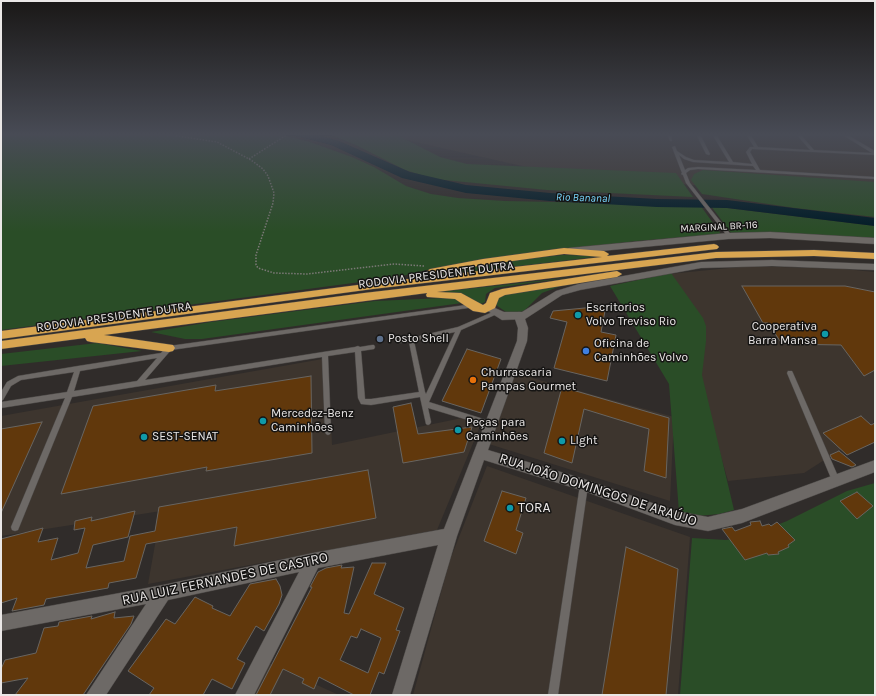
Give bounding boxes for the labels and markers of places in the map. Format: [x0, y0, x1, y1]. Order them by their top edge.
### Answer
place label: Escritorios Volvo Treviso Rio [586, 301, 676, 329]
marker: Escritorios Volvo Treviso Rio [573, 310, 583, 320]
place label: Cooperativa Barra Mansa [748, 320, 817, 348]
marker: Cooperativa Barra Mansa [820, 329, 830, 339]
place label: Posto Shell [388, 332, 449, 346]
marker: Posto Shell [375, 334, 385, 344]
place label: Oficina de Caminhões Volvo [594, 337, 688, 365]
marker: Oficina de Caminhões Volvo [581, 346, 591, 356]
place label: Churrascaria Pampas Gourmet [481, 366, 576, 394]
marker: Churrascaria Pampas Gourmet [468, 375, 478, 385]
place label: Mercedez-Benz Caminhões [271, 407, 354, 435]
marker: Mercedez-Benz Caminhões [258, 416, 268, 426]
place label: Peças para Caminhões [466, 416, 528, 444]
marker: Peças para Caminhões [453, 425, 463, 435]
place label: SEST-SENAT [152, 430, 218, 444]
marker: SEST-SENAT [139, 432, 149, 442]
place label: LIght [570, 434, 597, 448]
marker: LIght [557, 436, 567, 446]
place label: TORA [518, 500, 551, 516]
marker: TORA [505, 503, 515, 513]

